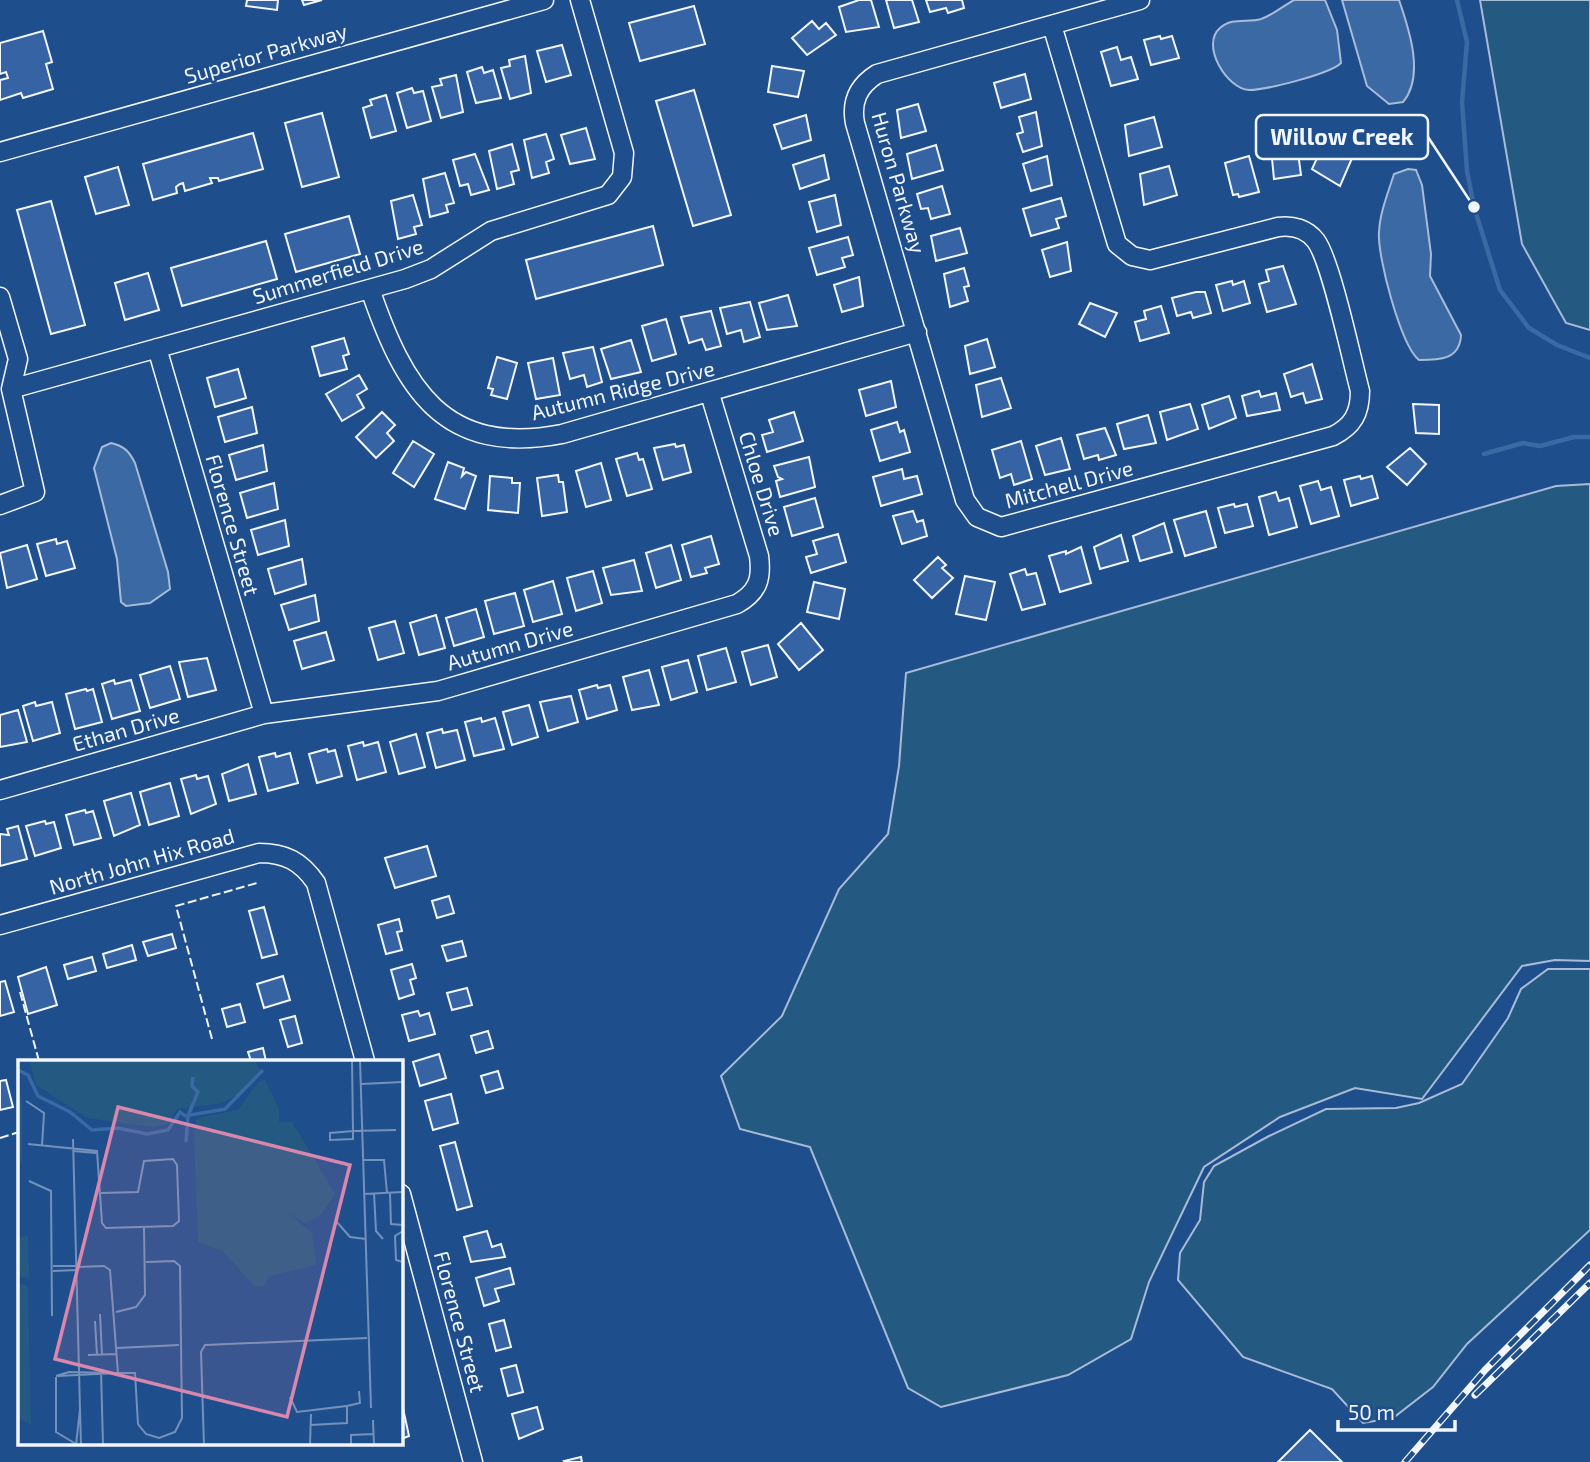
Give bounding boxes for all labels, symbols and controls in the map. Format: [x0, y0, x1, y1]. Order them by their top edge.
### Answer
street label: Superior Parkway [181, 17, 350, 88]
street label: Huron Parkway [867, 109, 932, 256]
callout: Willow Creek [1256, 115, 1428, 159]
text: Willow Creek [1270, 122, 1414, 150]
street label: Summerfield Drive [249, 233, 426, 308]
street label: Autumn Ridge Drive [528, 355, 717, 424]
street label: Chloe Drive [735, 428, 790, 539]
street label: Florence Street [201, 451, 266, 598]
street label: Mitchell Drive [1002, 454, 1136, 513]
street label: Autumn Drive [444, 615, 576, 675]
street label: Ethan Drive [69, 701, 182, 756]
street label: North John Hix Road [46, 822, 237, 899]
inset map [18, 1060, 402, 1444]
street label: Florence Street [430, 1248, 491, 1395]
scale bar [1338, 1388, 1455, 1432]
text: 50 m [1348, 1399, 1395, 1424]

